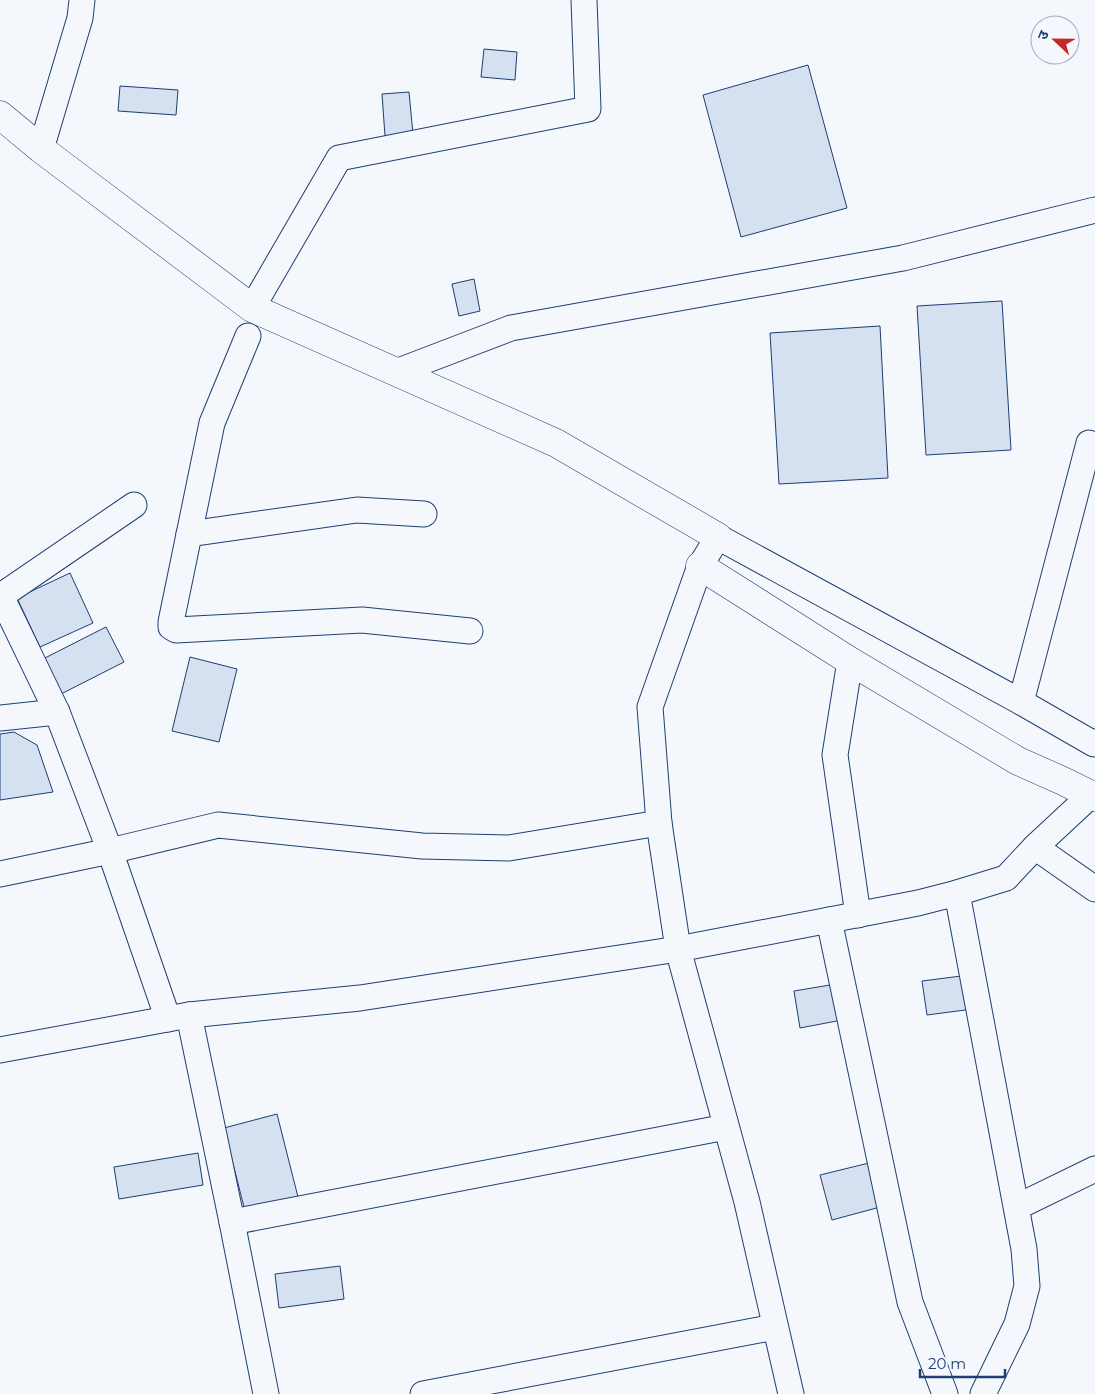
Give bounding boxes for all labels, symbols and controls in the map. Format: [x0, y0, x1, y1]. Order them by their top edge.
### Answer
north arrow [1030, 15, 1080, 65]
text: उ [1033, 27, 1053, 42]
scale bar [920, 1346, 1005, 1378]
text: 20 m [928, 1354, 966, 1373]

